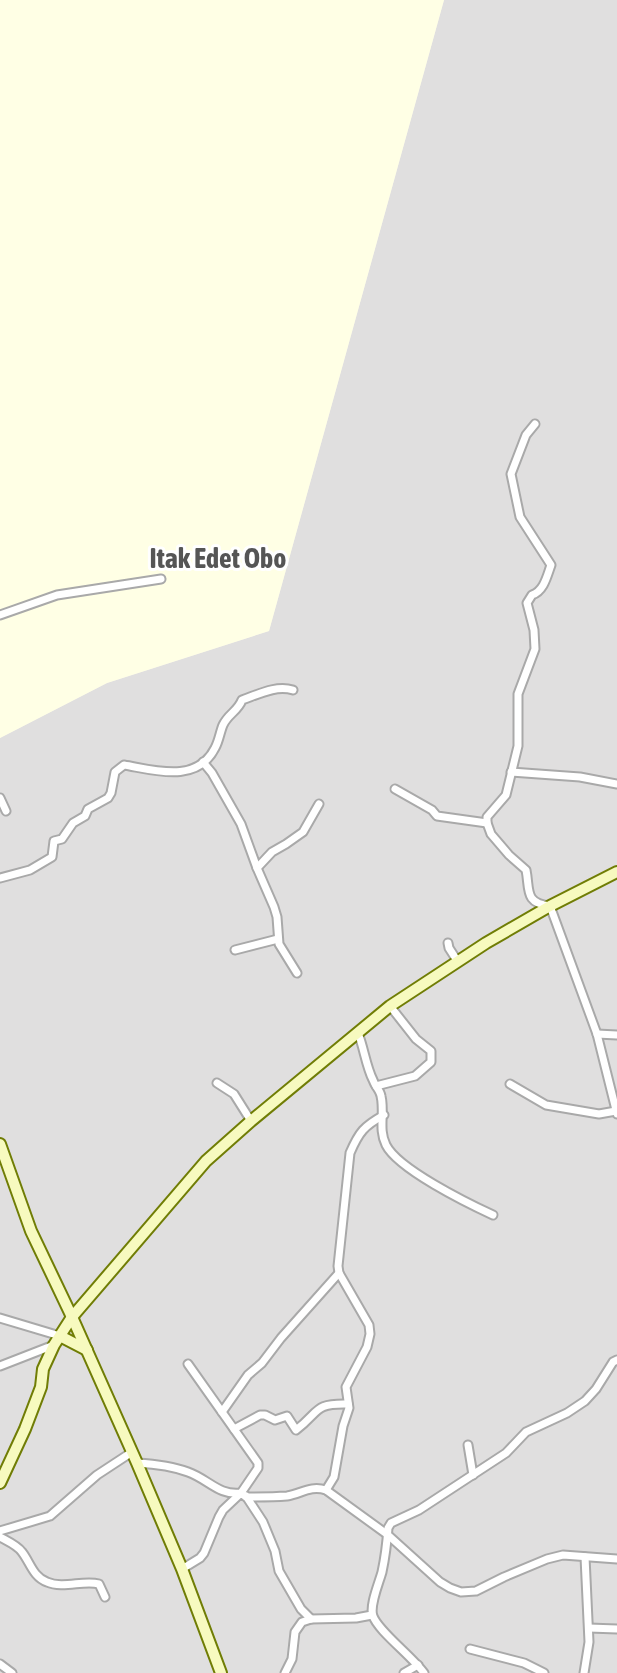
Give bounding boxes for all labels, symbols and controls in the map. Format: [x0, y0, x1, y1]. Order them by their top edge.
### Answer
district label: Itak Edet Obo [150, 542, 286, 574]

